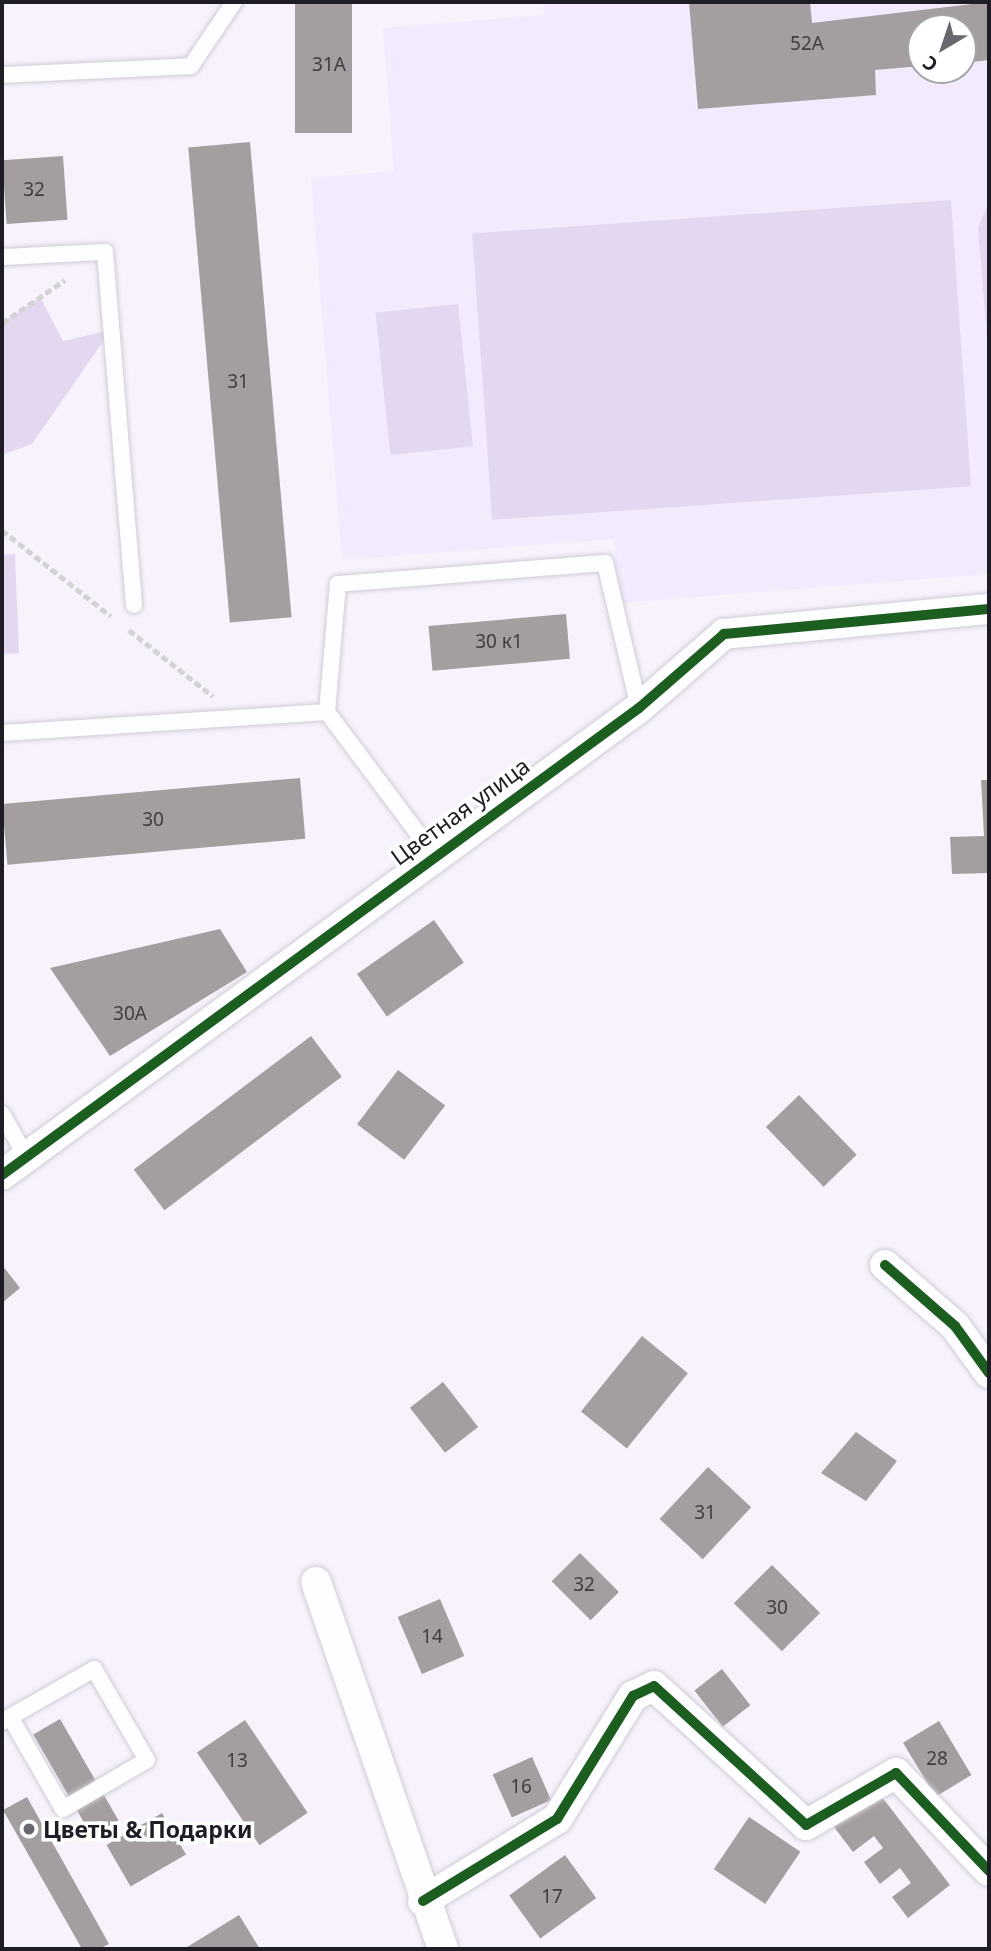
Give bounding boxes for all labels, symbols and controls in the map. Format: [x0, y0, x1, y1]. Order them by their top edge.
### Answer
north arrow [907, 14, 977, 84]
house number: 52А [790, 33, 824, 55]
text: С [917, 50, 943, 78]
house number: 31А [312, 54, 346, 76]
house number: 32 [23, 179, 45, 201]
house number: 31 [227, 371, 249, 393]
house number: 30 к1 [475, 631, 523, 653]
street label: Цветная улица [385, 751, 535, 871]
house number: 30 [142, 809, 164, 831]
house number: 30А [113, 1003, 147, 1025]
house number: 31 [694, 1502, 716, 1524]
house number: 32 [573, 1574, 595, 1596]
house number: 30 [766, 1597, 788, 1619]
house number: 14 [421, 1626, 443, 1648]
house number: 28 [926, 1748, 948, 1770]
house number: 13 [226, 1750, 248, 1772]
house number: 16 [510, 1776, 532, 1798]
place label: Цветы & Подарки [43, 1815, 252, 1843]
marker: Цветы & Подарки [21, 1821, 37, 1837]
house number: 17 [541, 1886, 563, 1908]

